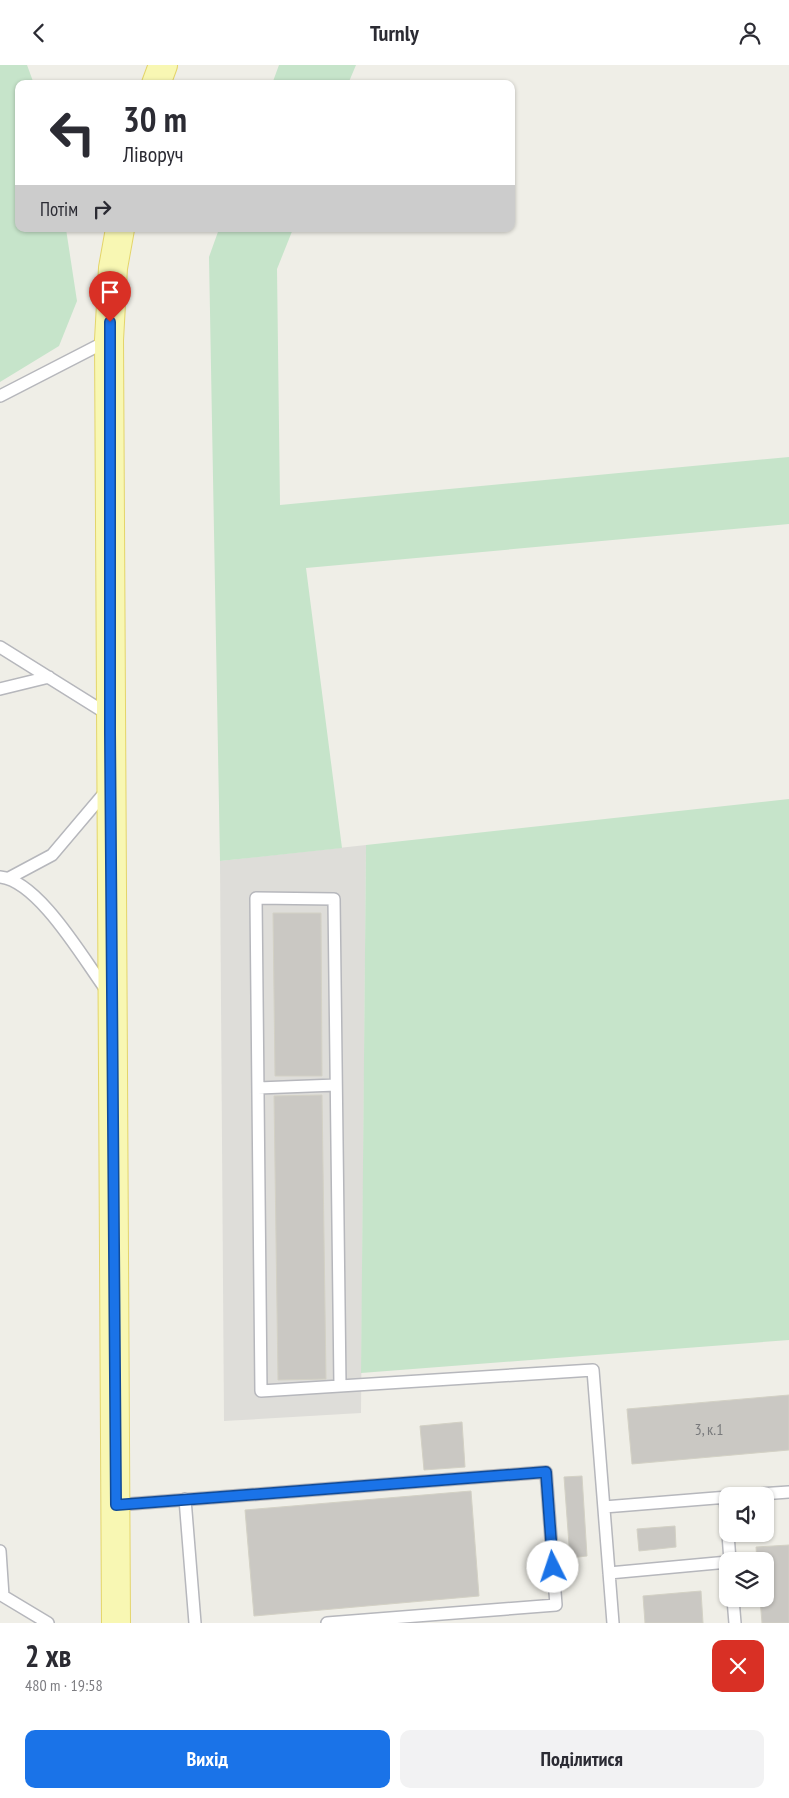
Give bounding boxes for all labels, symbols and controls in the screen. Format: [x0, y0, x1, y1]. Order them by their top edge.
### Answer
icon: back [25, 19, 53, 47]
text: Turnly [370, 19, 419, 47]
icon: person [736, 19, 764, 47]
text: 30 m [123, 96, 187, 142]
icon: left [40, 100, 105, 165]
text: Ліворуч [123, 140, 184, 168]
icon: right [88, 195, 116, 223]
text: Потім [40, 197, 78, 221]
pin [89, 271, 131, 322]
icon: arrive [96, 278, 124, 306]
house number: 3, к.1 [695, 1419, 723, 1439]
map controls [719, 1487, 774, 1607]
button: sound [719, 1487, 774, 1542]
position arrow [526, 1540, 578, 1592]
button: layers [719, 1552, 774, 1607]
text: 2 хв [25, 1636, 71, 1675]
button: close [712, 1640, 764, 1692]
text: 480 m · 19:58 [25, 1675, 103, 1695]
button: Вихід [25, 1730, 390, 1788]
button: Поділитися [400, 1730, 764, 1788]

